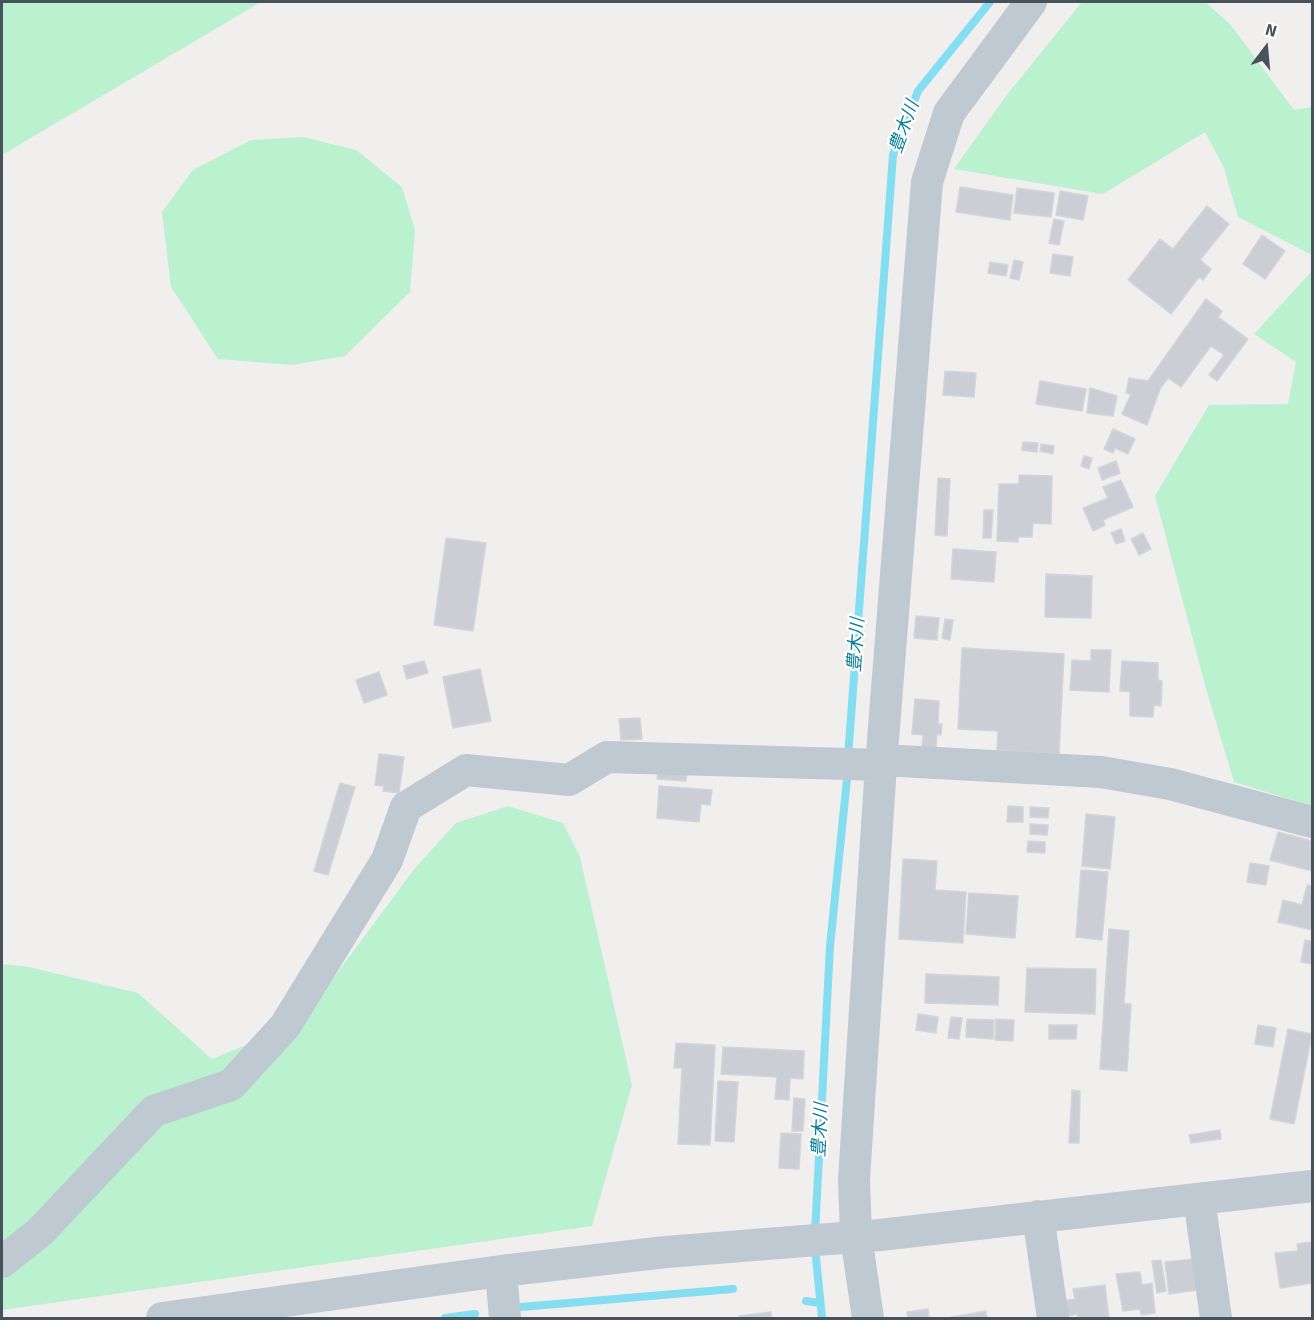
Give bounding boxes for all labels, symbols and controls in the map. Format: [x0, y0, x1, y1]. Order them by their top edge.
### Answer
north arrow [1236, 18, 1296, 78]
text: N [1263, 20, 1279, 42]
water label: 豊木川 [886, 98, 924, 156]
water label: 豊木川 [844, 617, 870, 673]
water label: 豊木川 [809, 1102, 833, 1158]

